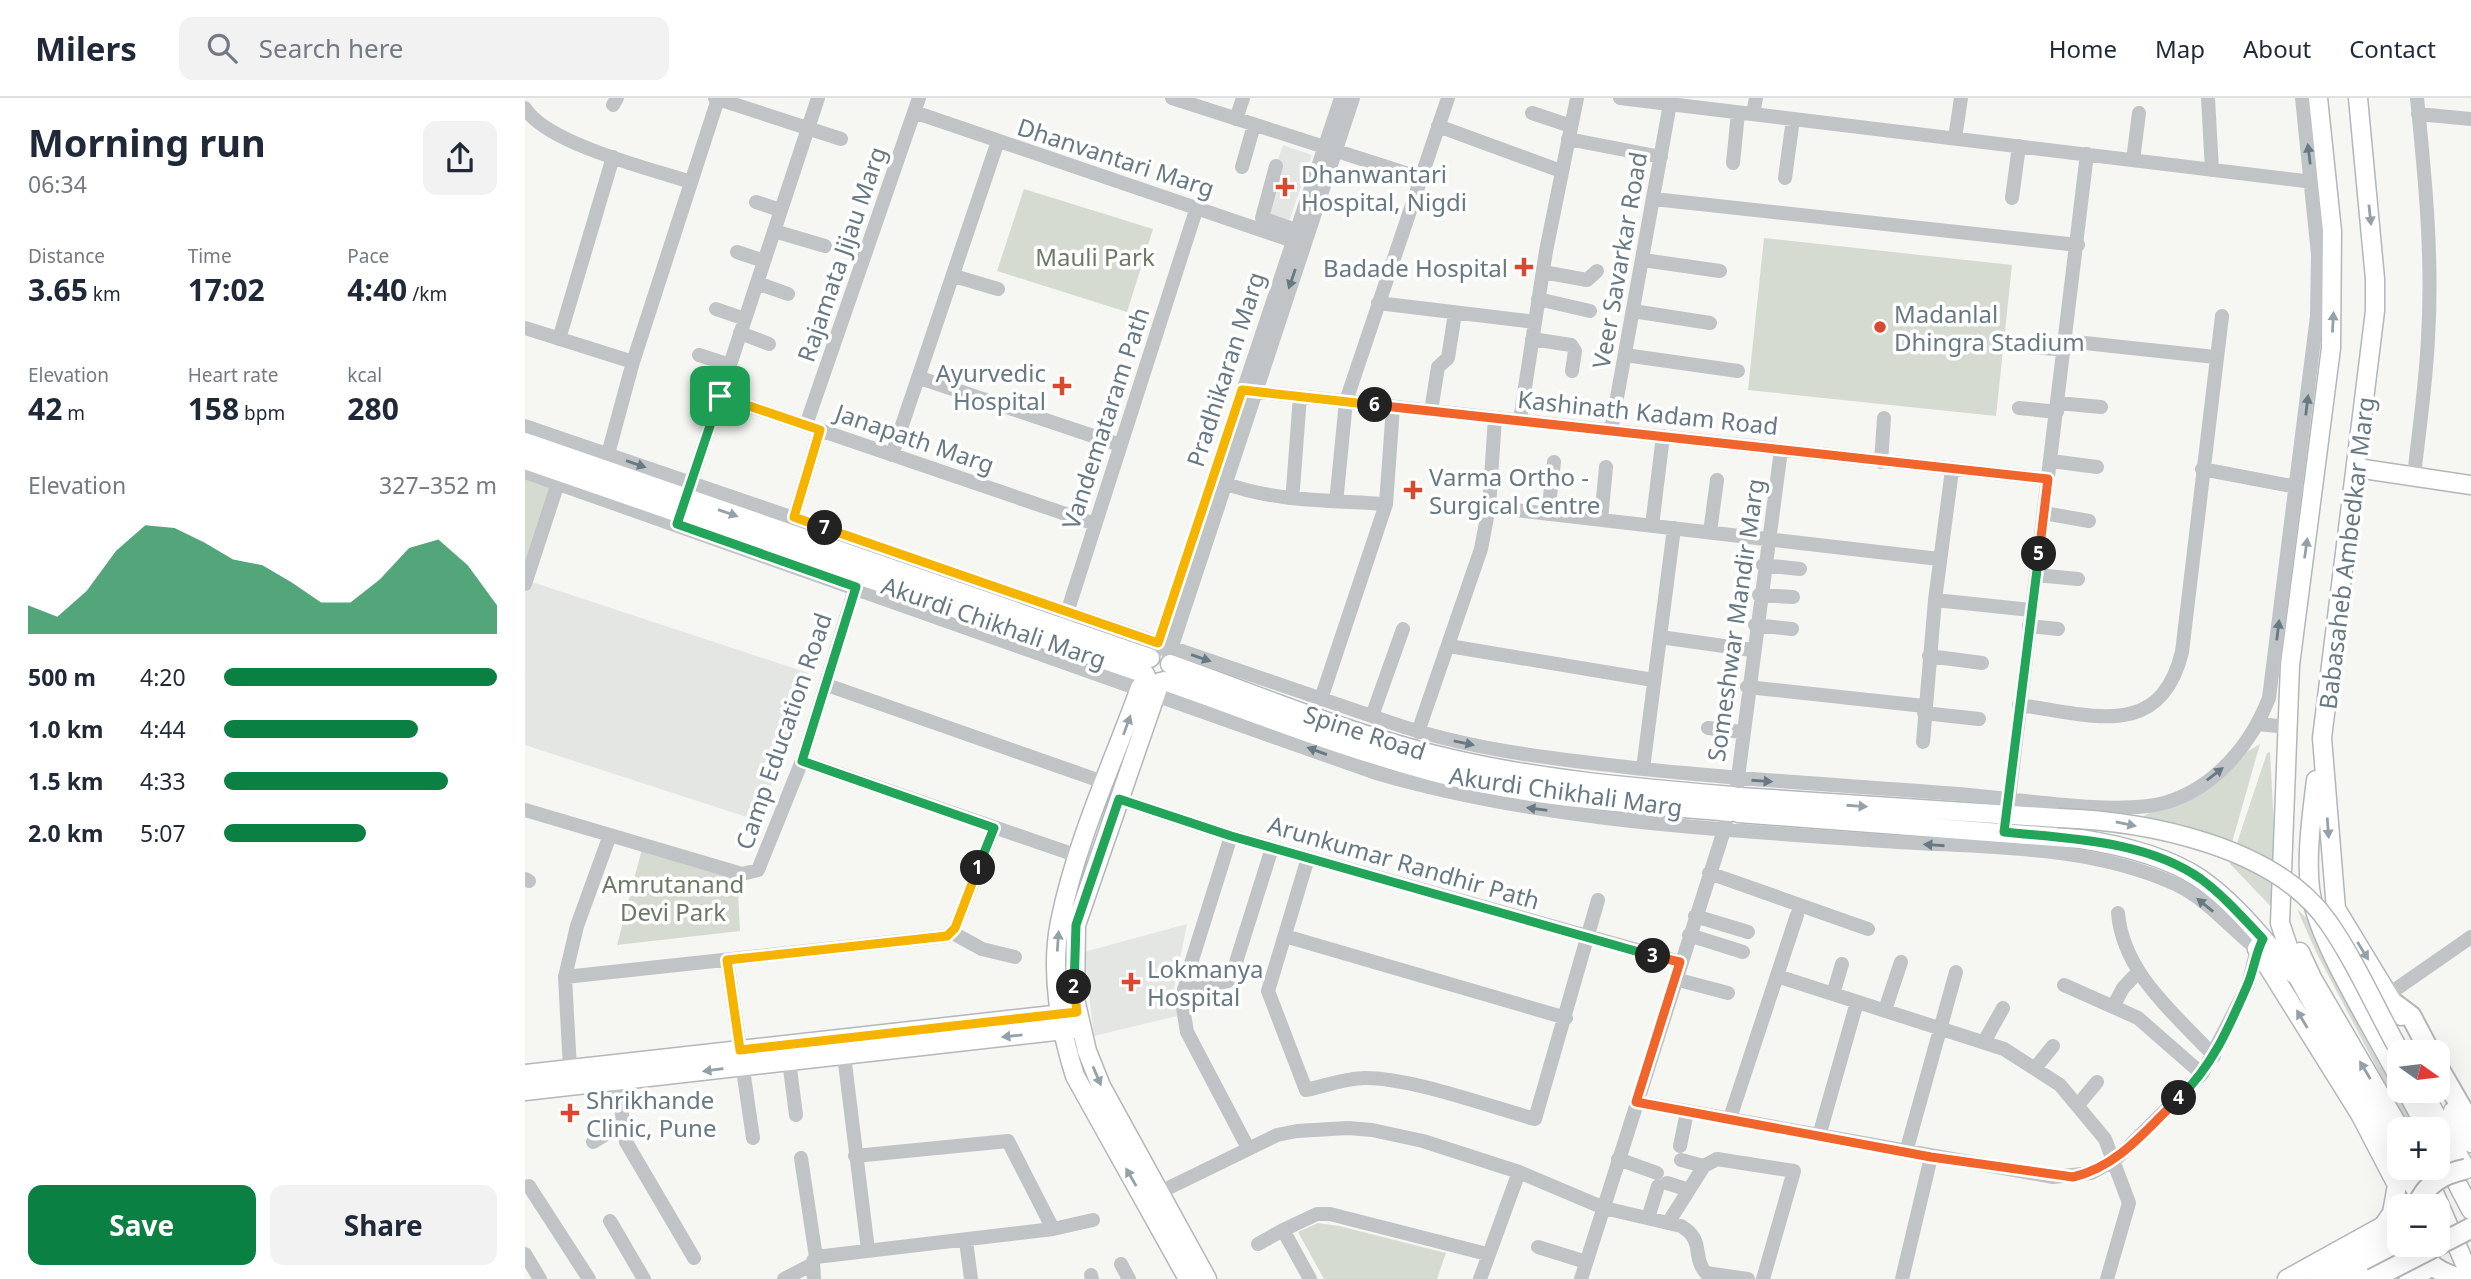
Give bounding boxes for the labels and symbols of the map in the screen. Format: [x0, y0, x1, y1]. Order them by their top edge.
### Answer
street label: Dhanvantari Marg [1013, 110, 1219, 204]
street label: Rajamata Jijau Marg [789, 142, 893, 366]
one-way arrow [2303, 143, 2314, 165]
street label: Veer Savarkar Road [1584, 149, 1654, 371]
place label: Dhanwantari Hospital, Nigdi [1301, 157, 1467, 218]
marker: Dhanwantari Hospital, Nigdi [1275, 177, 1295, 197]
one-way arrow [2365, 204, 2376, 226]
park label: Mauli Park [1035, 240, 1155, 273]
place label: Badade Hospital [1323, 251, 1508, 284]
marker: Badade Hospital [1514, 257, 1534, 277]
street label: Pradhikaran Marg [1178, 267, 1272, 471]
one-way arrow [1286, 269, 1297, 290]
place label: Madanlal Dhingra Stadium [1894, 297, 2085, 358]
street label: Vandemataram Path [1054, 303, 1156, 533]
one-way arrow [2327, 311, 2338, 333]
marker: Madanlal Dhingra Stadium [1872, 319, 1888, 335]
place label: Ayurvedic Hospital [935, 356, 1046, 417]
pin [690, 366, 750, 426]
marker: Ayurvedic Hospital [1052, 376, 1072, 396]
street label: Kashinath Kadam Road [1516, 382, 1780, 442]
pin: 6 [1357, 388, 1393, 422]
one-way arrow [2302, 394, 2313, 416]
street label: Janapath Marg [829, 395, 999, 481]
street label: Babasaheb Ambedkar Marg [2310, 395, 2382, 711]
one-way arrow [626, 459, 647, 469]
place label: Varma Ortho - Surgical Centre [1429, 460, 1600, 521]
street label: Someshwar Mandir Marg [1699, 476, 1771, 764]
marker: Varma Ortho - Surgical Centre [1403, 480, 1423, 500]
one-way arrow [718, 508, 739, 519]
pin: 7 [807, 510, 843, 546]
pin: 5 [2021, 536, 2057, 572]
one-way arrow [2300, 537, 2311, 559]
street label: Akurdi Chikhali Marg [877, 568, 1111, 676]
street label: Camp Education Road [727, 608, 839, 854]
one-way arrow [2272, 619, 2283, 641]
one-way arrow [1191, 653, 1212, 664]
street label: Spine Road [1300, 697, 1430, 767]
one-way arrow [1121, 715, 1132, 736]
one-way arrow [1453, 738, 1475, 749]
one-way arrow [1307, 746, 1328, 757]
street label: Akurdi Chikhali Marg [1447, 758, 1685, 824]
one-way arrow [2206, 767, 2224, 782]
one-way arrow [1752, 776, 1774, 787]
one-way arrow [1846, 801, 1868, 812]
one-way arrow [1526, 804, 1548, 815]
street label: Arunkumar Randhir Path [1264, 807, 1544, 917]
one-way arrow [2323, 817, 2334, 839]
one-way arrow [2115, 818, 2137, 829]
one-way arrow [1923, 839, 1945, 850]
pin: 1 [960, 850, 995, 886]
park label: Amrutanand Devi Park [602, 867, 744, 928]
one-way arrow [2197, 898, 2214, 913]
one-way arrow [1053, 930, 1064, 952]
pin: 3 [1635, 938, 1671, 974]
one-way arrow [2357, 942, 2370, 961]
place label: Lokmanya Hospital [1147, 952, 1263, 1013]
pin: 2 [1057, 970, 1091, 1004]
marker: Lokmanya Hospital [1121, 972, 1141, 992]
one-way arrow [2296, 1010, 2308, 1029]
one-way arrow [1001, 1031, 1023, 1042]
north arrow [2387, 1040, 2450, 1102]
one-way arrow [2360, 1060, 2372, 1080]
one-way arrow [702, 1064, 724, 1075]
one-way arrow [1092, 1065, 1103, 1086]
pin: 4 [2161, 1080, 2197, 1116]
place label: Shrikhande Clinic, Pune [586, 1083, 717, 1144]
marker: Shrikhande Clinic, Pune [560, 1103, 580, 1123]
one-way arrow [1125, 1167, 1138, 1186]

